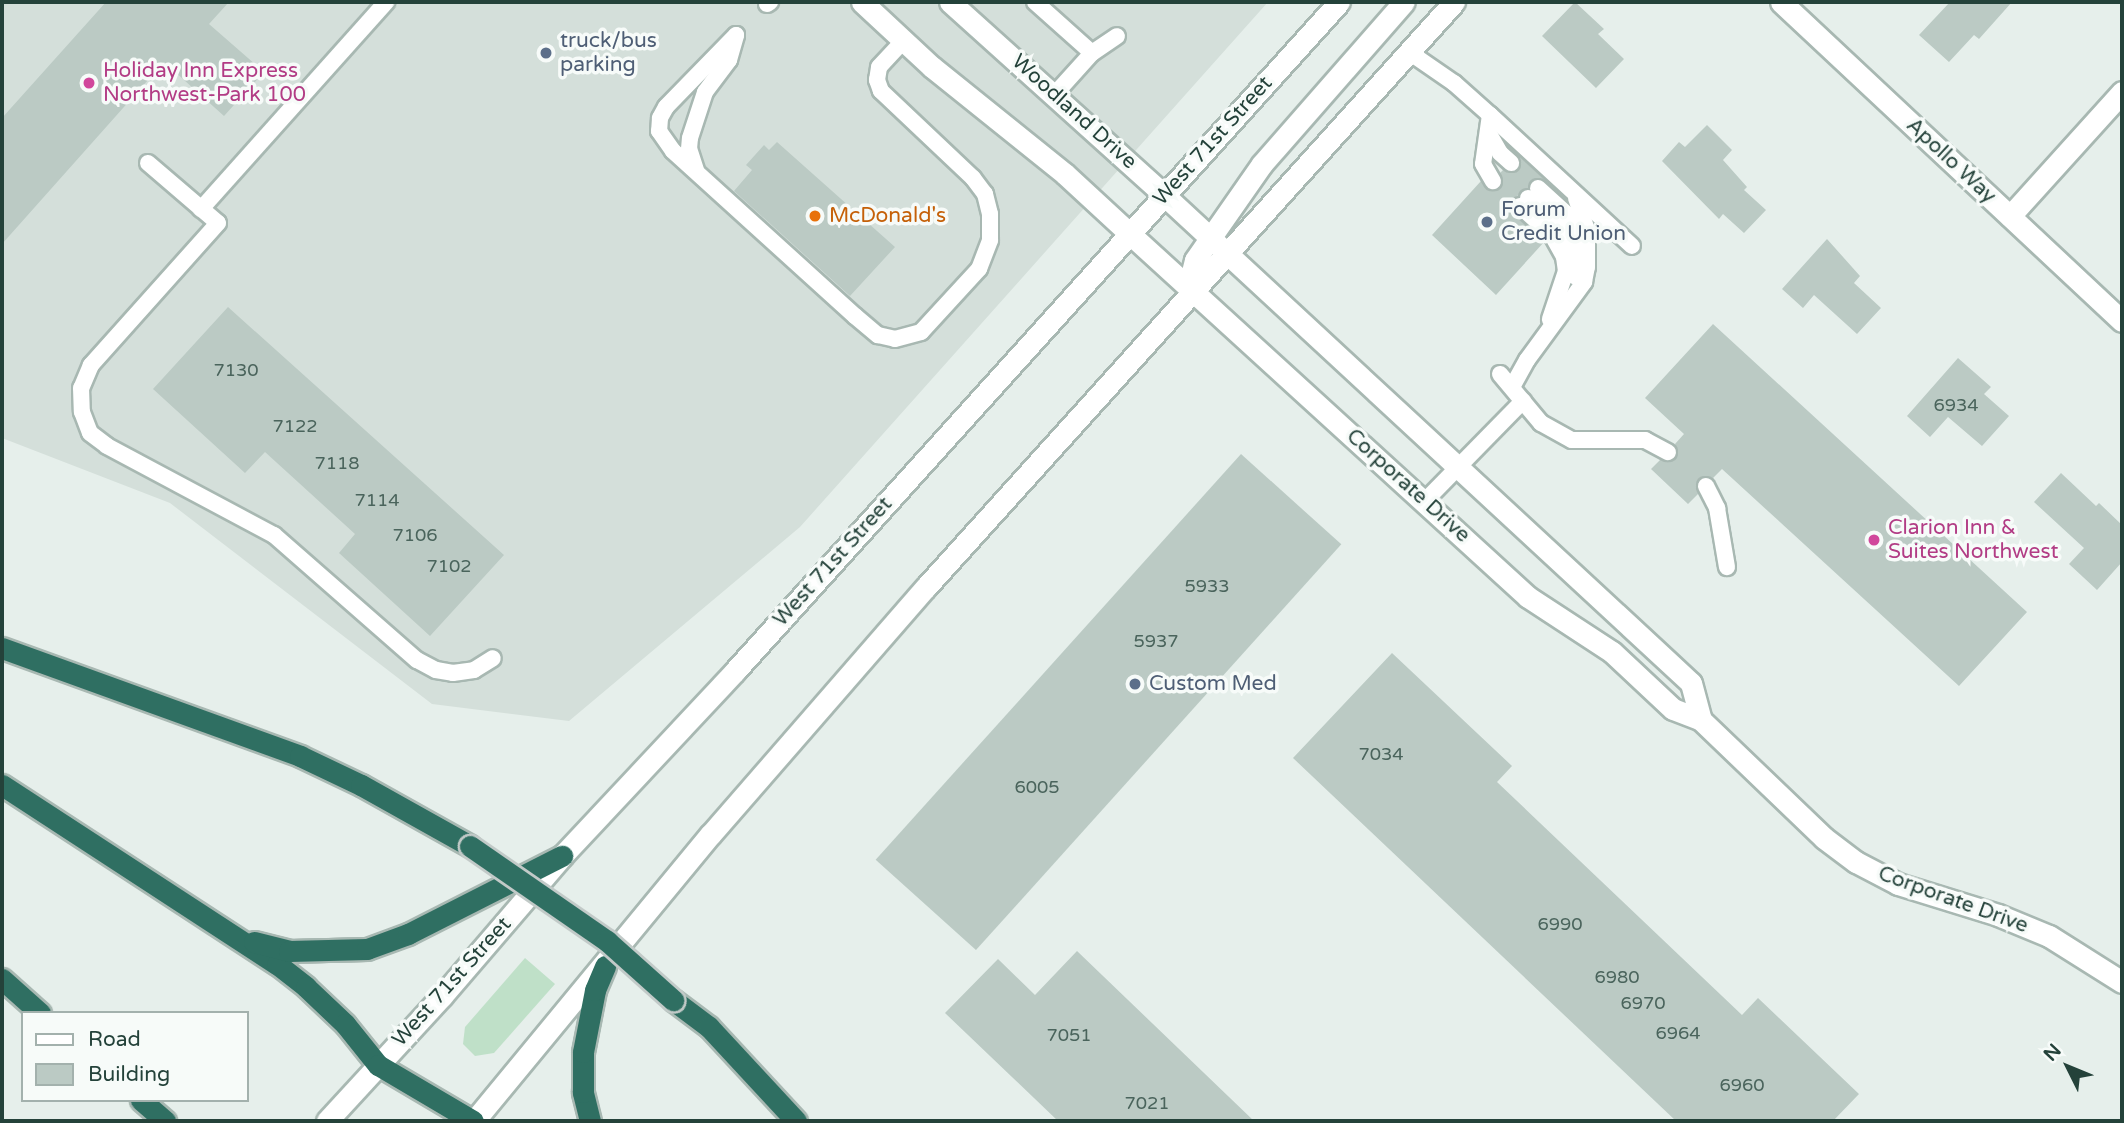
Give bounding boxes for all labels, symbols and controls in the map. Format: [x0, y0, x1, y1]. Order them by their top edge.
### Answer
place label: truck/bus parking [560, 28, 657, 78]
marker: truck/bus parking [538, 45, 554, 61]
street label: Woodland Drive [1006, 49, 1142, 175]
place label: Holiday Inn Express Northwest-Park 100 [103, 58, 306, 108]
street label: West 71st Street [1148, 71, 1278, 211]
marker: Holiday Inn Express Northwest-Park 100 [81, 75, 97, 91]
street label: Apollo Way [1901, 113, 2001, 209]
place label: Forum Credit Union [1501, 197, 1626, 247]
place label: McDonald's [829, 203, 946, 229]
marker: McDonald's [807, 208, 823, 224]
marker: Forum Credit Union [1479, 214, 1495, 230]
house number: 7130 [213, 359, 259, 381]
house number: 6934 [1933, 394, 1979, 416]
house number: 7122 [272, 415, 318, 437]
street label: Corporate Drive [1341, 424, 1475, 548]
house number: 7118 [314, 452, 360, 474]
house number: 7114 [354, 489, 400, 511]
street label: West 71st Street [768, 492, 898, 632]
place label: Clarion Inn & Suites Northwest [1888, 515, 2058, 565]
house number: 7106 [392, 524, 438, 546]
marker: Clarion Inn & Suites Northwest [1866, 532, 1882, 548]
house number: 7102 [426, 555, 472, 577]
house number: 5933 [1184, 575, 1230, 597]
house number: 5937 [1133, 630, 1179, 652]
place label: Custom Med [1149, 671, 1277, 697]
marker: Custom Med [1127, 676, 1143, 692]
house number: 7034 [1358, 743, 1404, 765]
house number: 6005 [1014, 776, 1060, 798]
street label: Corporate Drive [1875, 861, 2031, 939]
street label: West 71st Street [387, 912, 517, 1052]
house number: 6990 [1537, 913, 1583, 935]
house number: 6980 [1594, 966, 1640, 988]
house number: 6970 [1620, 992, 1666, 1014]
legend [21, 1011, 248, 1102]
house number: 6964 [1655, 1022, 1701, 1044]
house number: 7051 [1046, 1024, 1092, 1046]
text: Road [88, 1027, 141, 1052]
north arrow [2033, 1032, 2103, 1102]
text: N [2039, 1040, 2066, 1066]
text: Building [88, 1062, 170, 1087]
house number: 6960 [1719, 1074, 1765, 1096]
house number: 7021 [1124, 1092, 1170, 1114]

